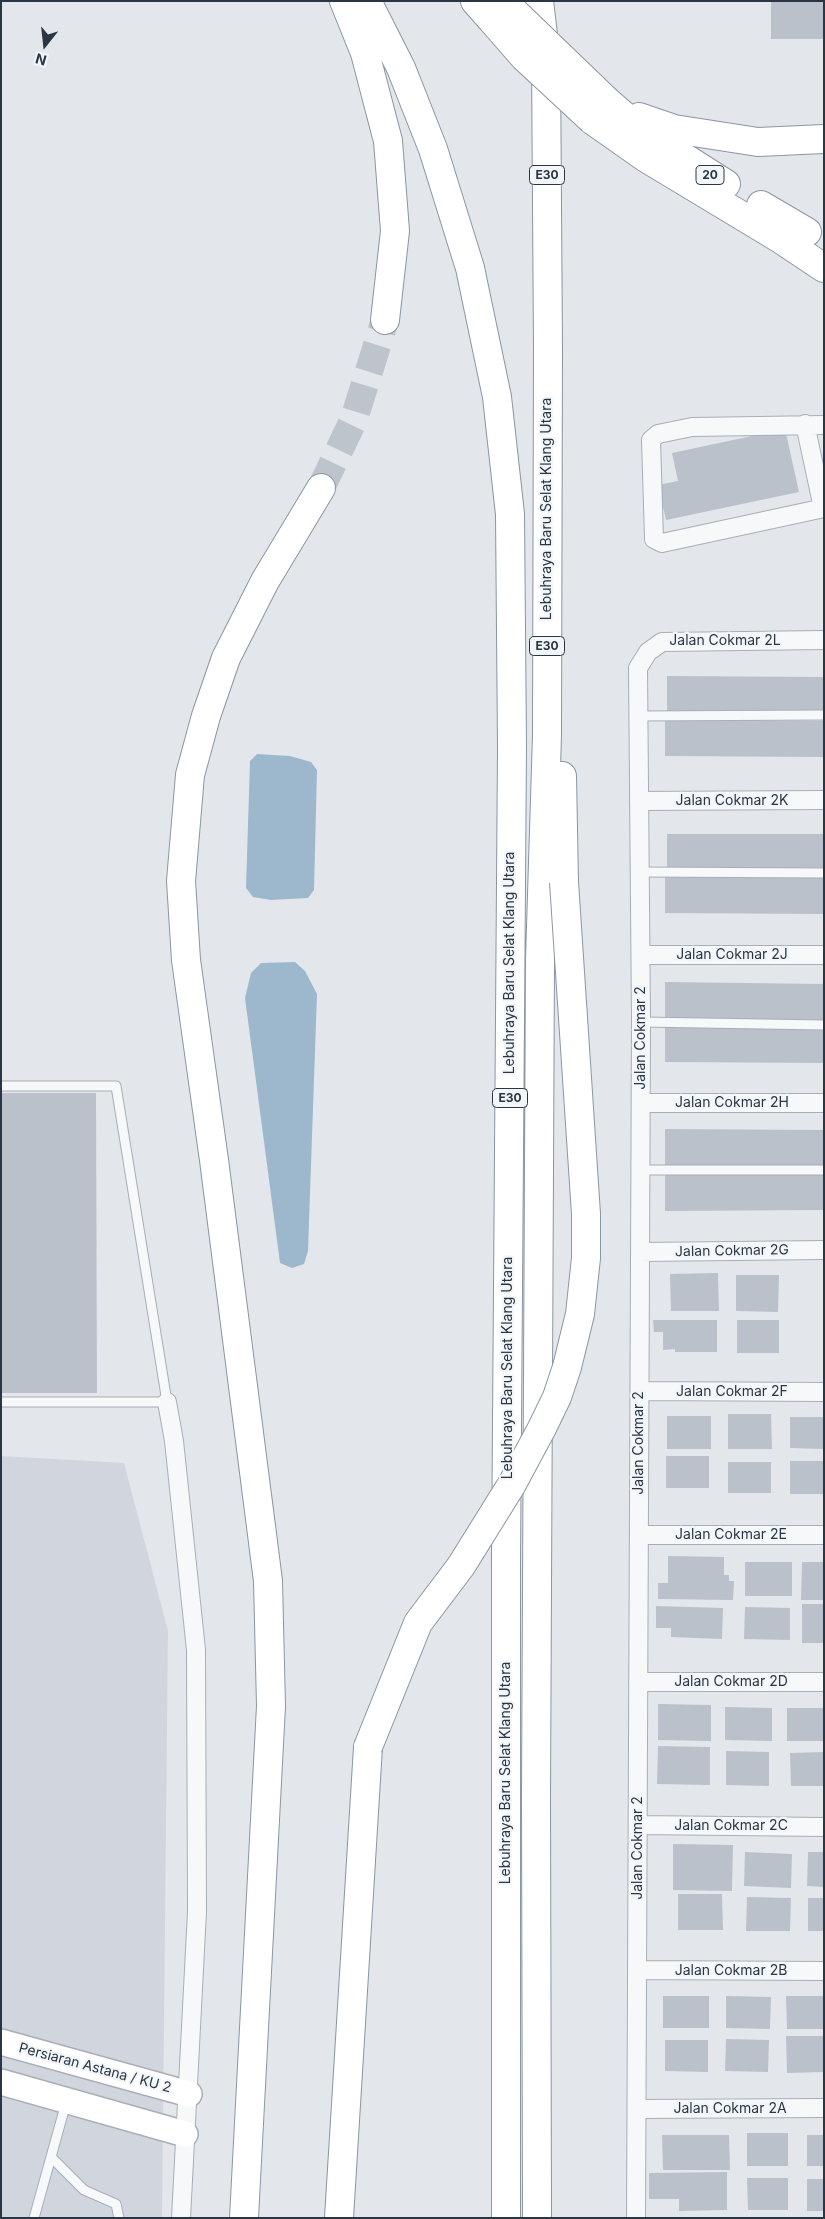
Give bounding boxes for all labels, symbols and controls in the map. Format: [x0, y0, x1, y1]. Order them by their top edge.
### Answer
north arrow [20, 20, 70, 70]
text: N [33, 50, 48, 70]
road number: E30 [530, 166, 564, 184]
road number: 20 [696, 166, 724, 184]
street label: Lebuhraya Baru Selat Klang Utara [539, 398, 555, 620]
street label: Jalan Cokmar 2L [669, 633, 781, 649]
road number: E30 [530, 636, 564, 656]
street label: Jalan Cokmar 2K [676, 793, 788, 809]
street label: Lebuhraya Baru Selat Klang Utara [502, 852, 518, 1074]
street label: Jalan Cokmar 2J [676, 947, 788, 963]
street label: Jalan Cokmar 2 [633, 986, 649, 1090]
road number: E30 [492, 1088, 528, 1108]
street label: Jalan Cokmar 2H [675, 1095, 789, 1111]
street label: Jalan Cokmar 2G [675, 1242, 789, 1260]
street label: Lebuhraya Baru Selat Klang Utara [500, 1257, 516, 1479]
street label: Jalan Cokmar 2F [676, 1384, 788, 1400]
street label: Jalan Cokmar 2 [631, 1391, 647, 1495]
street label: Jalan Cokmar 2E [675, 1527, 787, 1543]
street label: Lebuhraya Baru Selat Klang Utara [498, 1662, 514, 1884]
street label: Jalan Cokmar 2D [674, 1674, 788, 1690]
street label: Jalan Cokmar 2 [630, 1796, 646, 1900]
street label: Jalan Cokmar 2C [674, 1818, 788, 1834]
street label: Jalan Cokmar 2B [675, 1963, 787, 1979]
street label: Persiaran Astana / KU 2 [17, 2040, 173, 2096]
street label: Jalan Cokmar 2A [673, 2101, 787, 2117]

